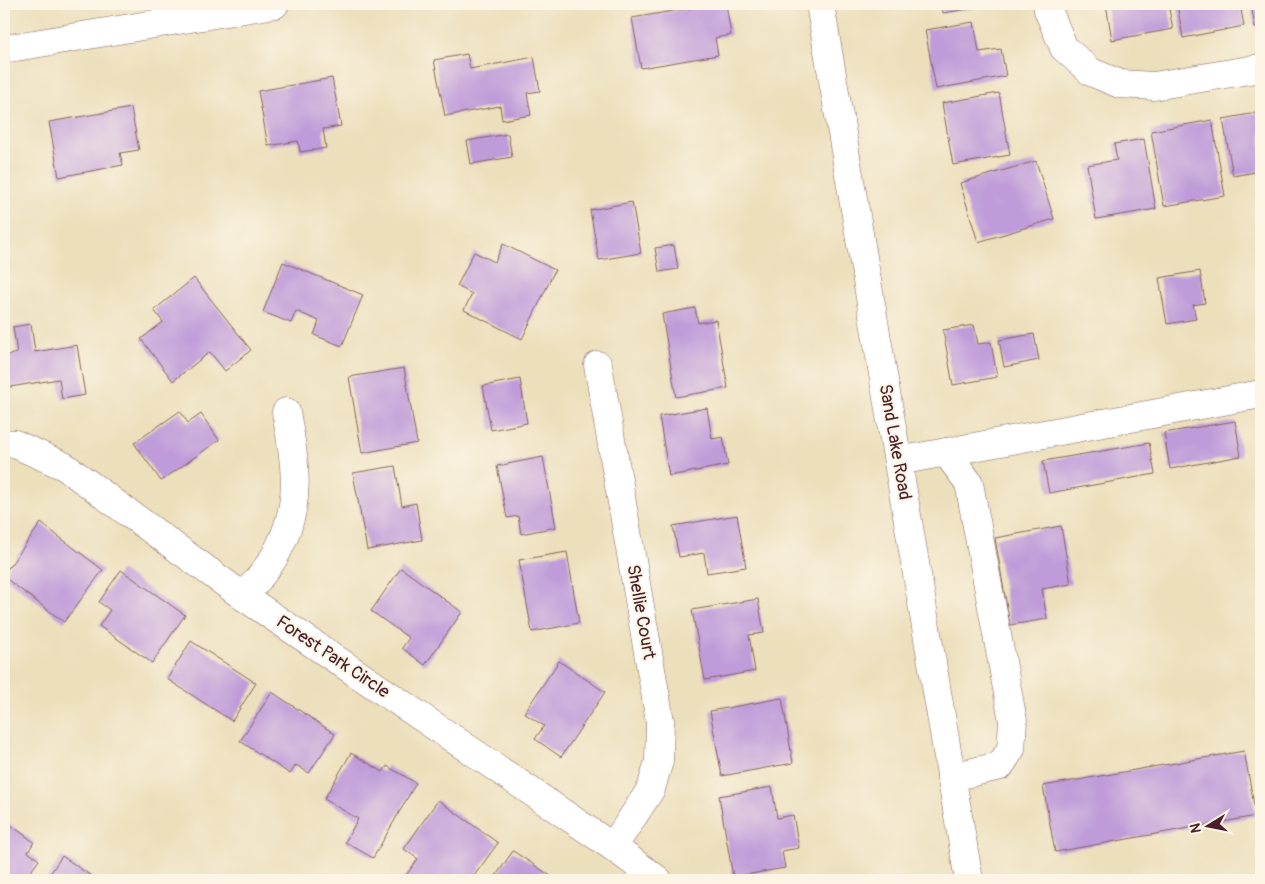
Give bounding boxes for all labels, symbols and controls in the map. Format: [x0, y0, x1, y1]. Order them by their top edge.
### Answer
street label: Sand Lake Road [873, 382, 917, 502]
street label: Shellie Court [621, 563, 661, 662]
street label: Forest Park Circle [272, 610, 394, 704]
north arrow [1182, 802, 1232, 852]
text: N [1186, 822, 1205, 834]

